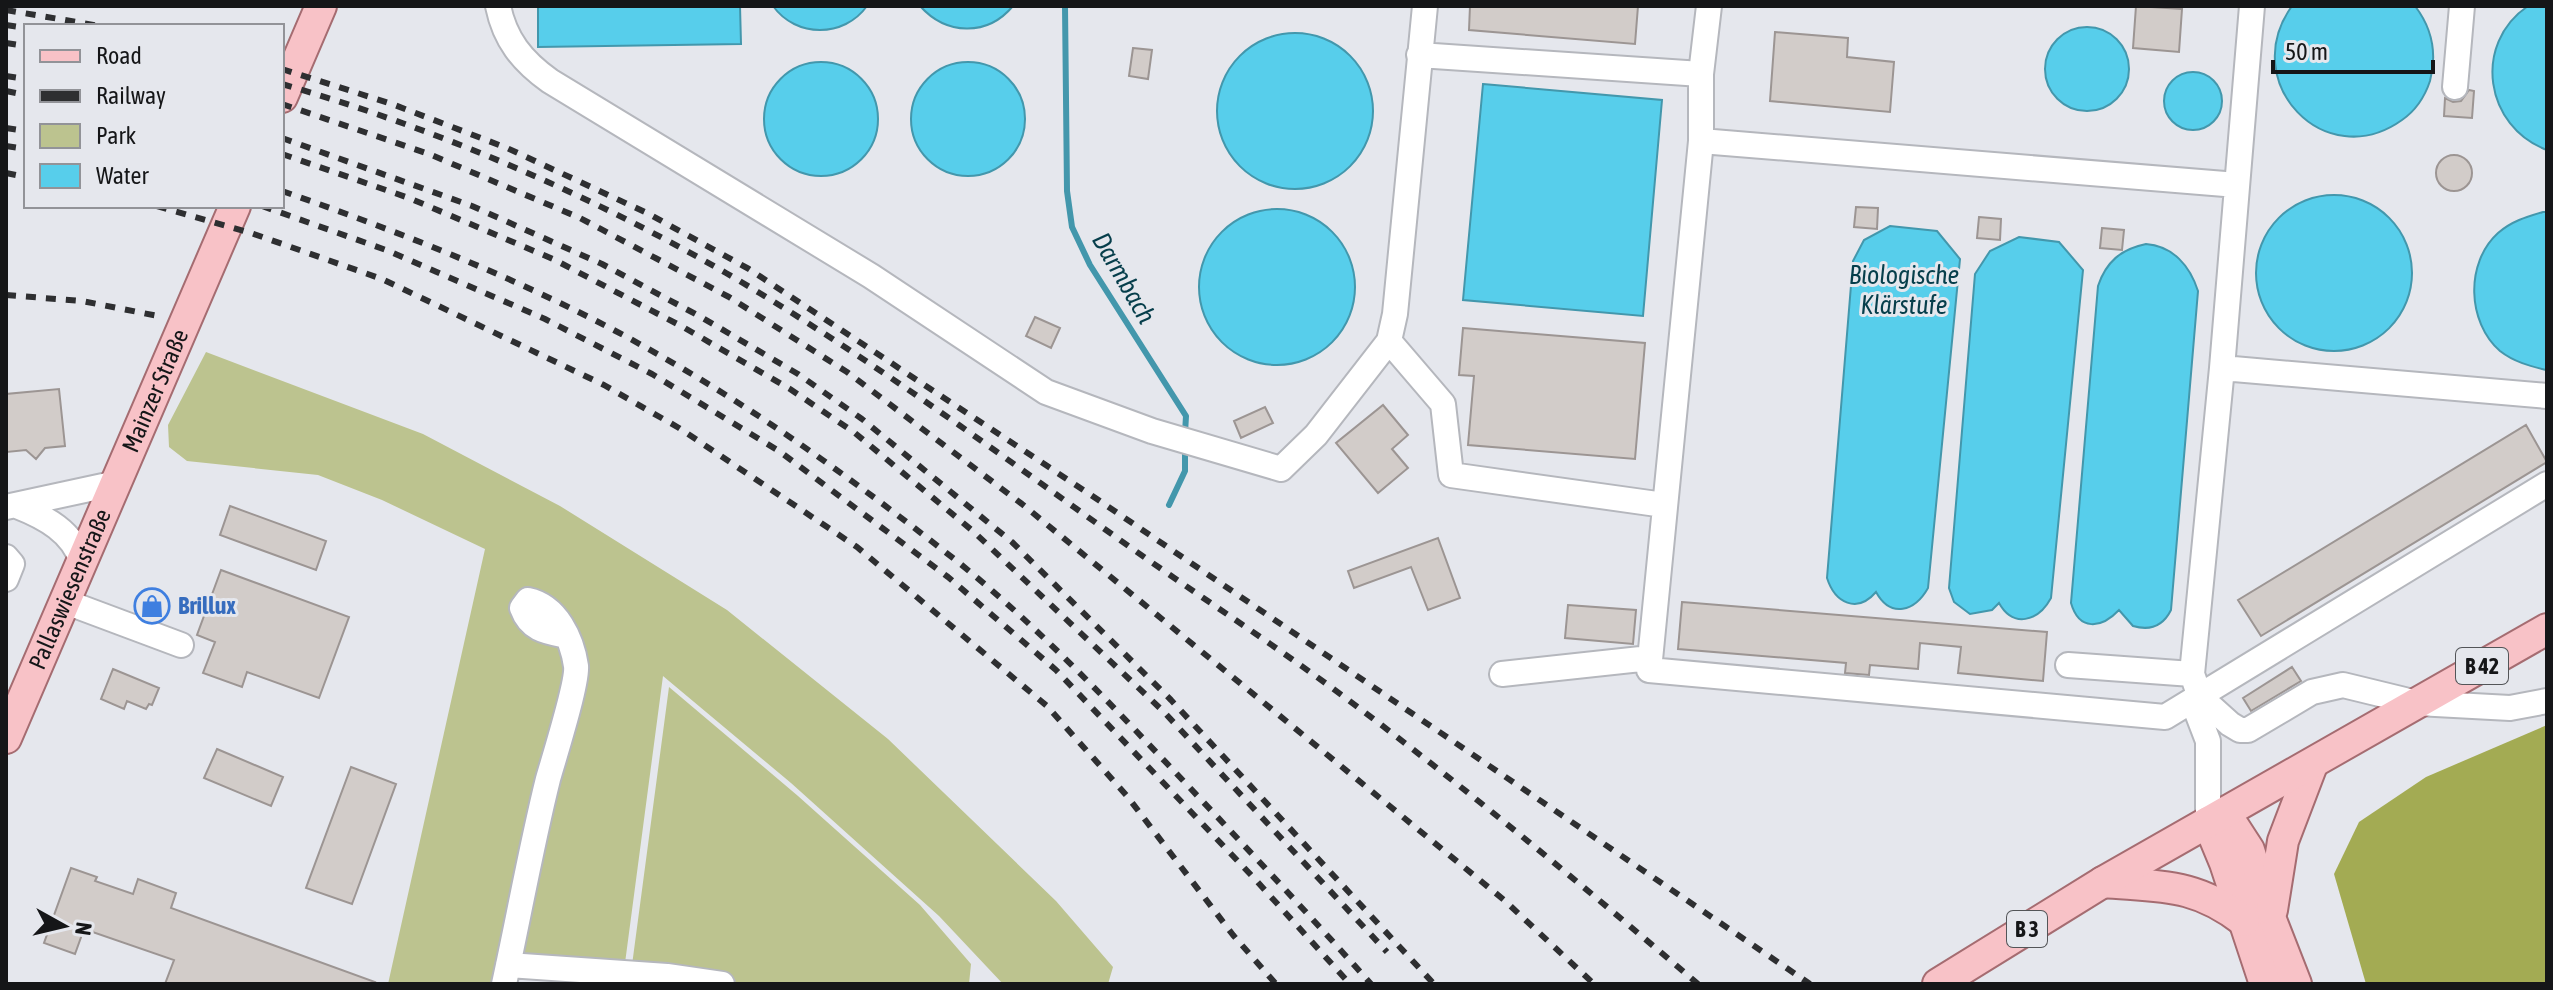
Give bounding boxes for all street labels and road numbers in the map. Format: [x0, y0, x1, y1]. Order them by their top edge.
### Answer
street label: Mainzer Straße [117, 325, 193, 456]
street label: Pallaswiesenstraße [23, 505, 116, 673]
road number: B 42 [2456, 648, 2508, 684]
road number: B 3 [2007, 911, 2047, 947]

